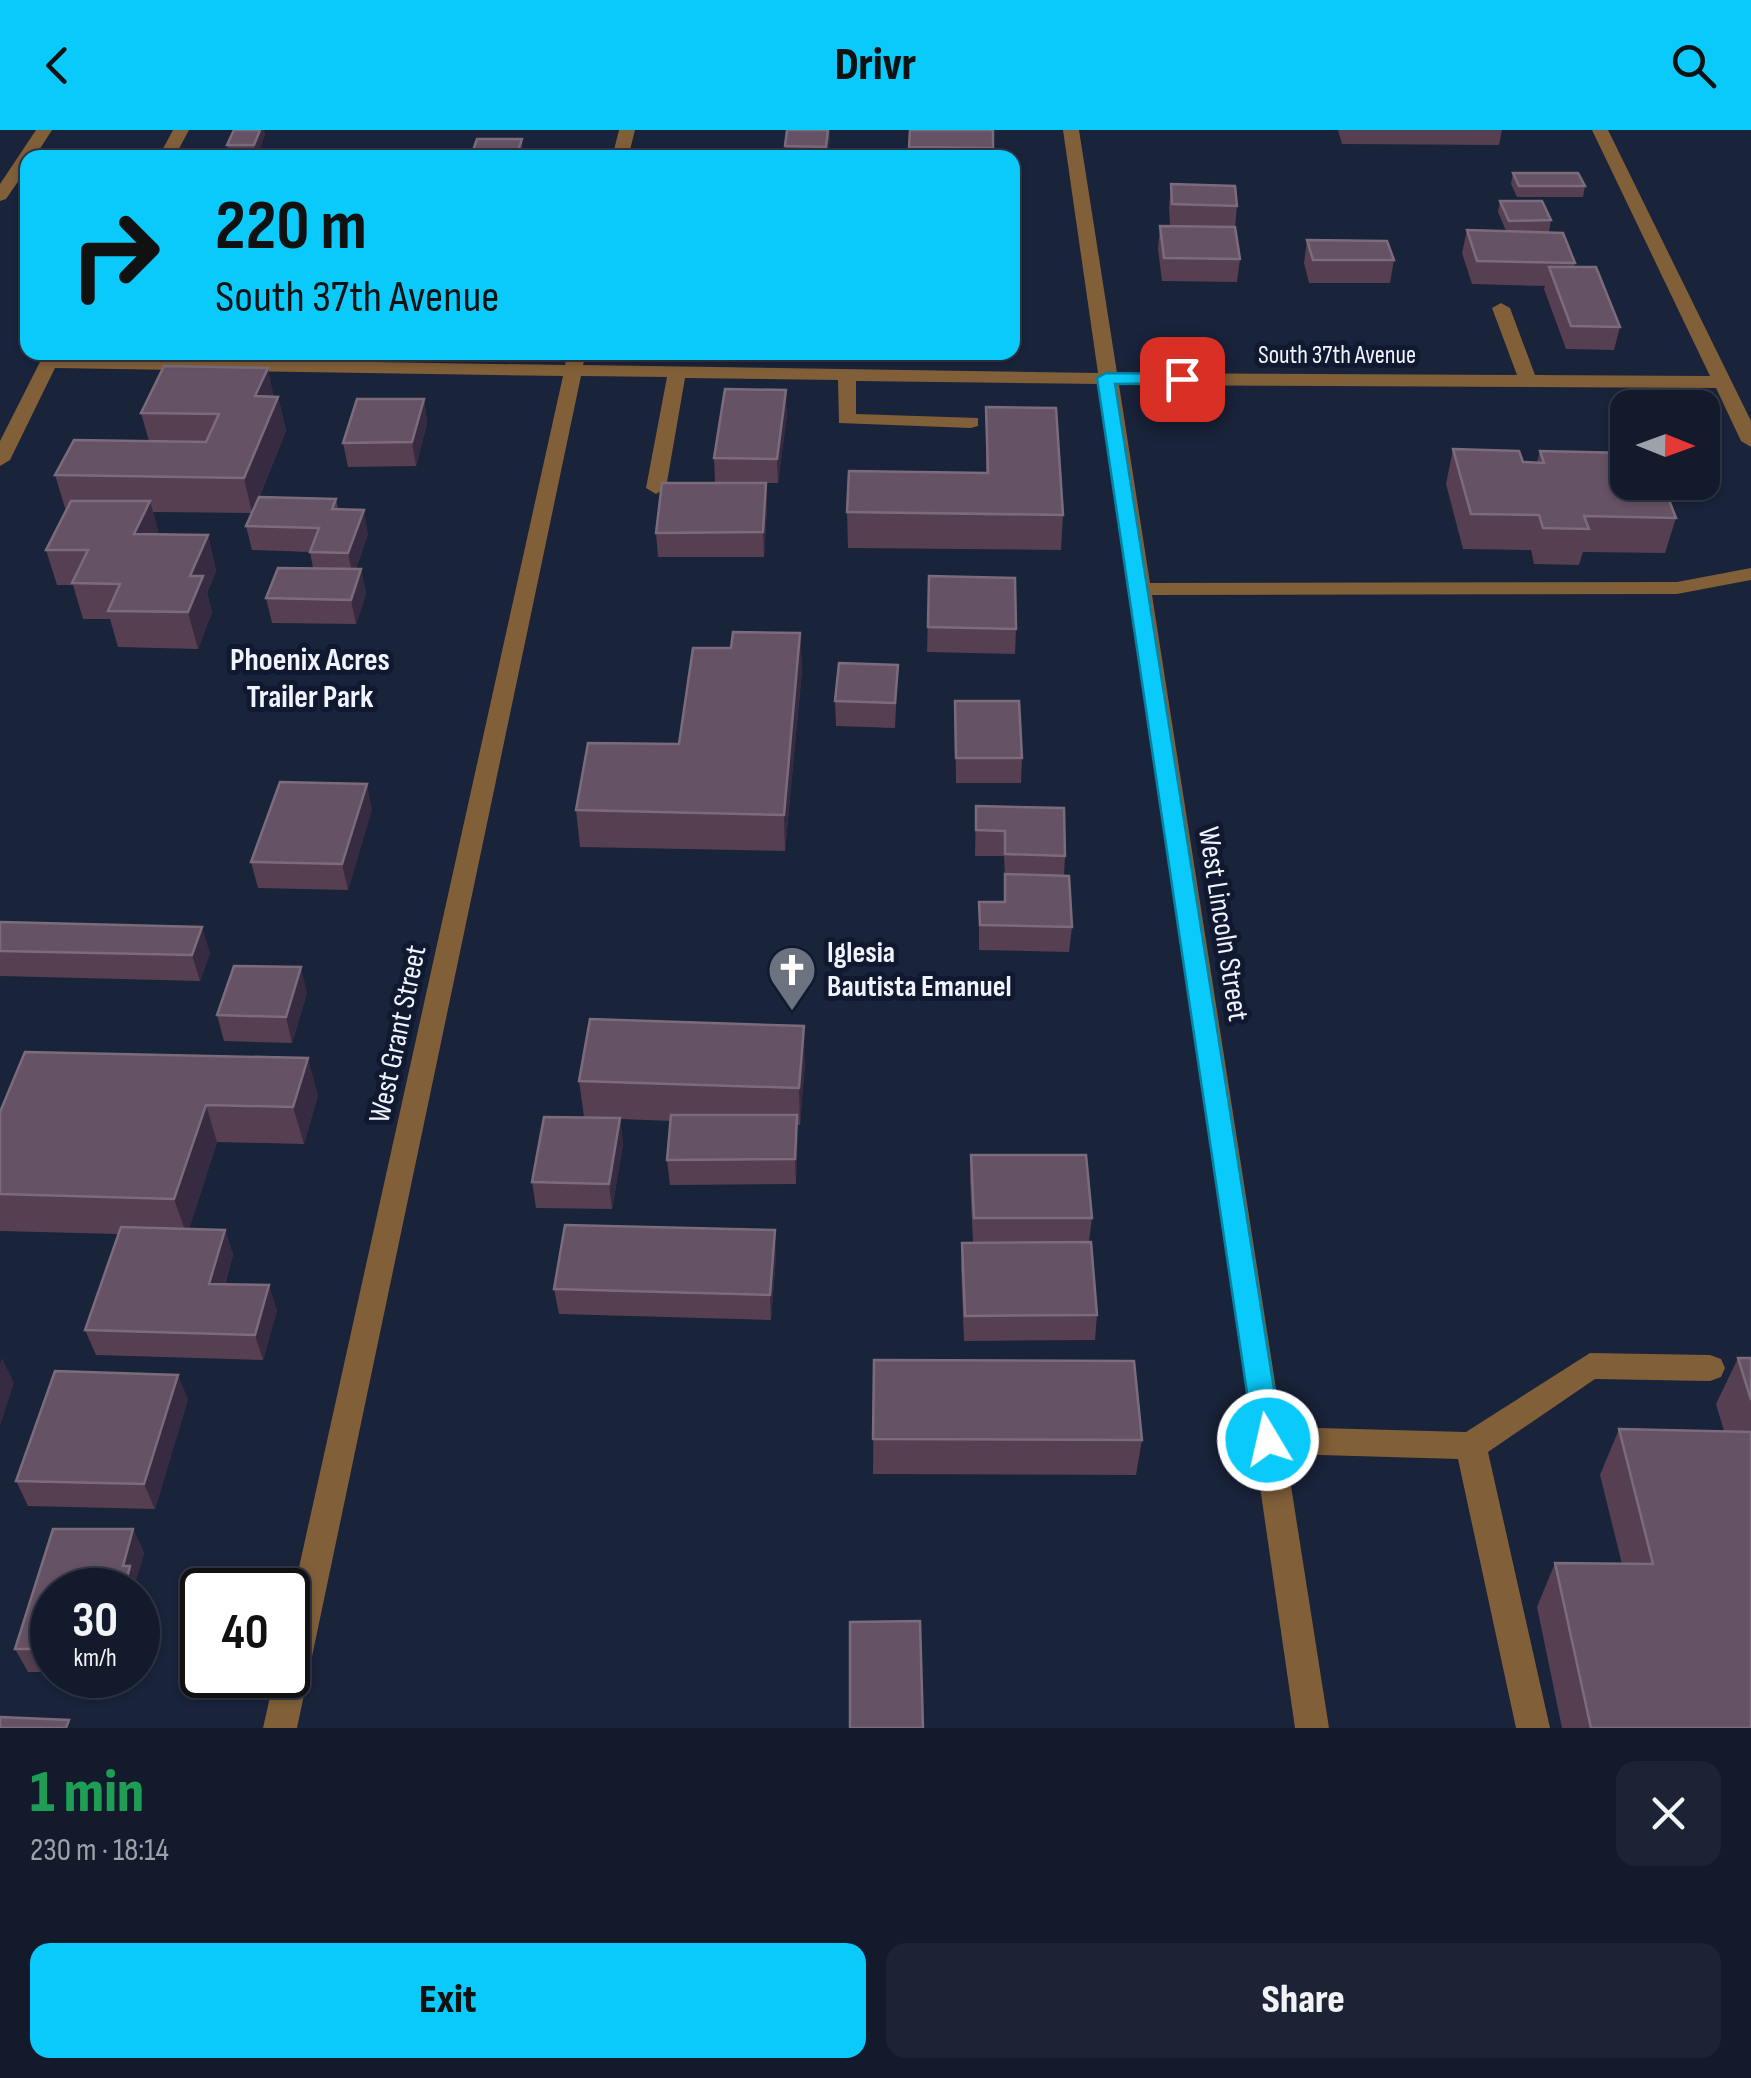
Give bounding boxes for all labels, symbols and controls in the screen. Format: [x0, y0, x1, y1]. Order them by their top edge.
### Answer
icon: back [30, 38, 85, 93]
text: Drivr [835, 38, 916, 93]
icon: search [1666, 38, 1721, 93]
text: 220 m [215, 185, 367, 269]
icon: right [50, 190, 180, 320]
text: South 37th Avenue [215, 270, 499, 325]
pin [1140, 337, 1225, 422]
street label: South 37th Avenue [1258, 340, 1416, 371]
icon: arrive [1155, 352, 1210, 407]
north arrow [1610, 390, 1720, 500]
map controls [1610, 390, 1720, 500]
district label: Phoenix Acres Trailer Park [230, 641, 390, 717]
street label: West Lincoln Street [1190, 824, 1256, 1024]
place label: Iglesia Bautista Emanuel [827, 935, 1012, 1005]
street label: West Grant Street [362, 942, 434, 1126]
church icon: Iglesia Bautista Emanuel [766, 944, 818, 1012]
position arrow [1216, 1388, 1320, 1492]
speed limit sign: 40 [180, 1568, 310, 1698]
text: 30 [72, 1591, 118, 1651]
text: km/h [73, 1643, 117, 1674]
text: 1 min [30, 1757, 144, 1829]
button: close [1616, 1761, 1721, 1866]
text: 230 m · 18:14 [30, 1831, 169, 1870]
button: Exit [30, 1943, 866, 2058]
button: Share [886, 1943, 1721, 2058]

